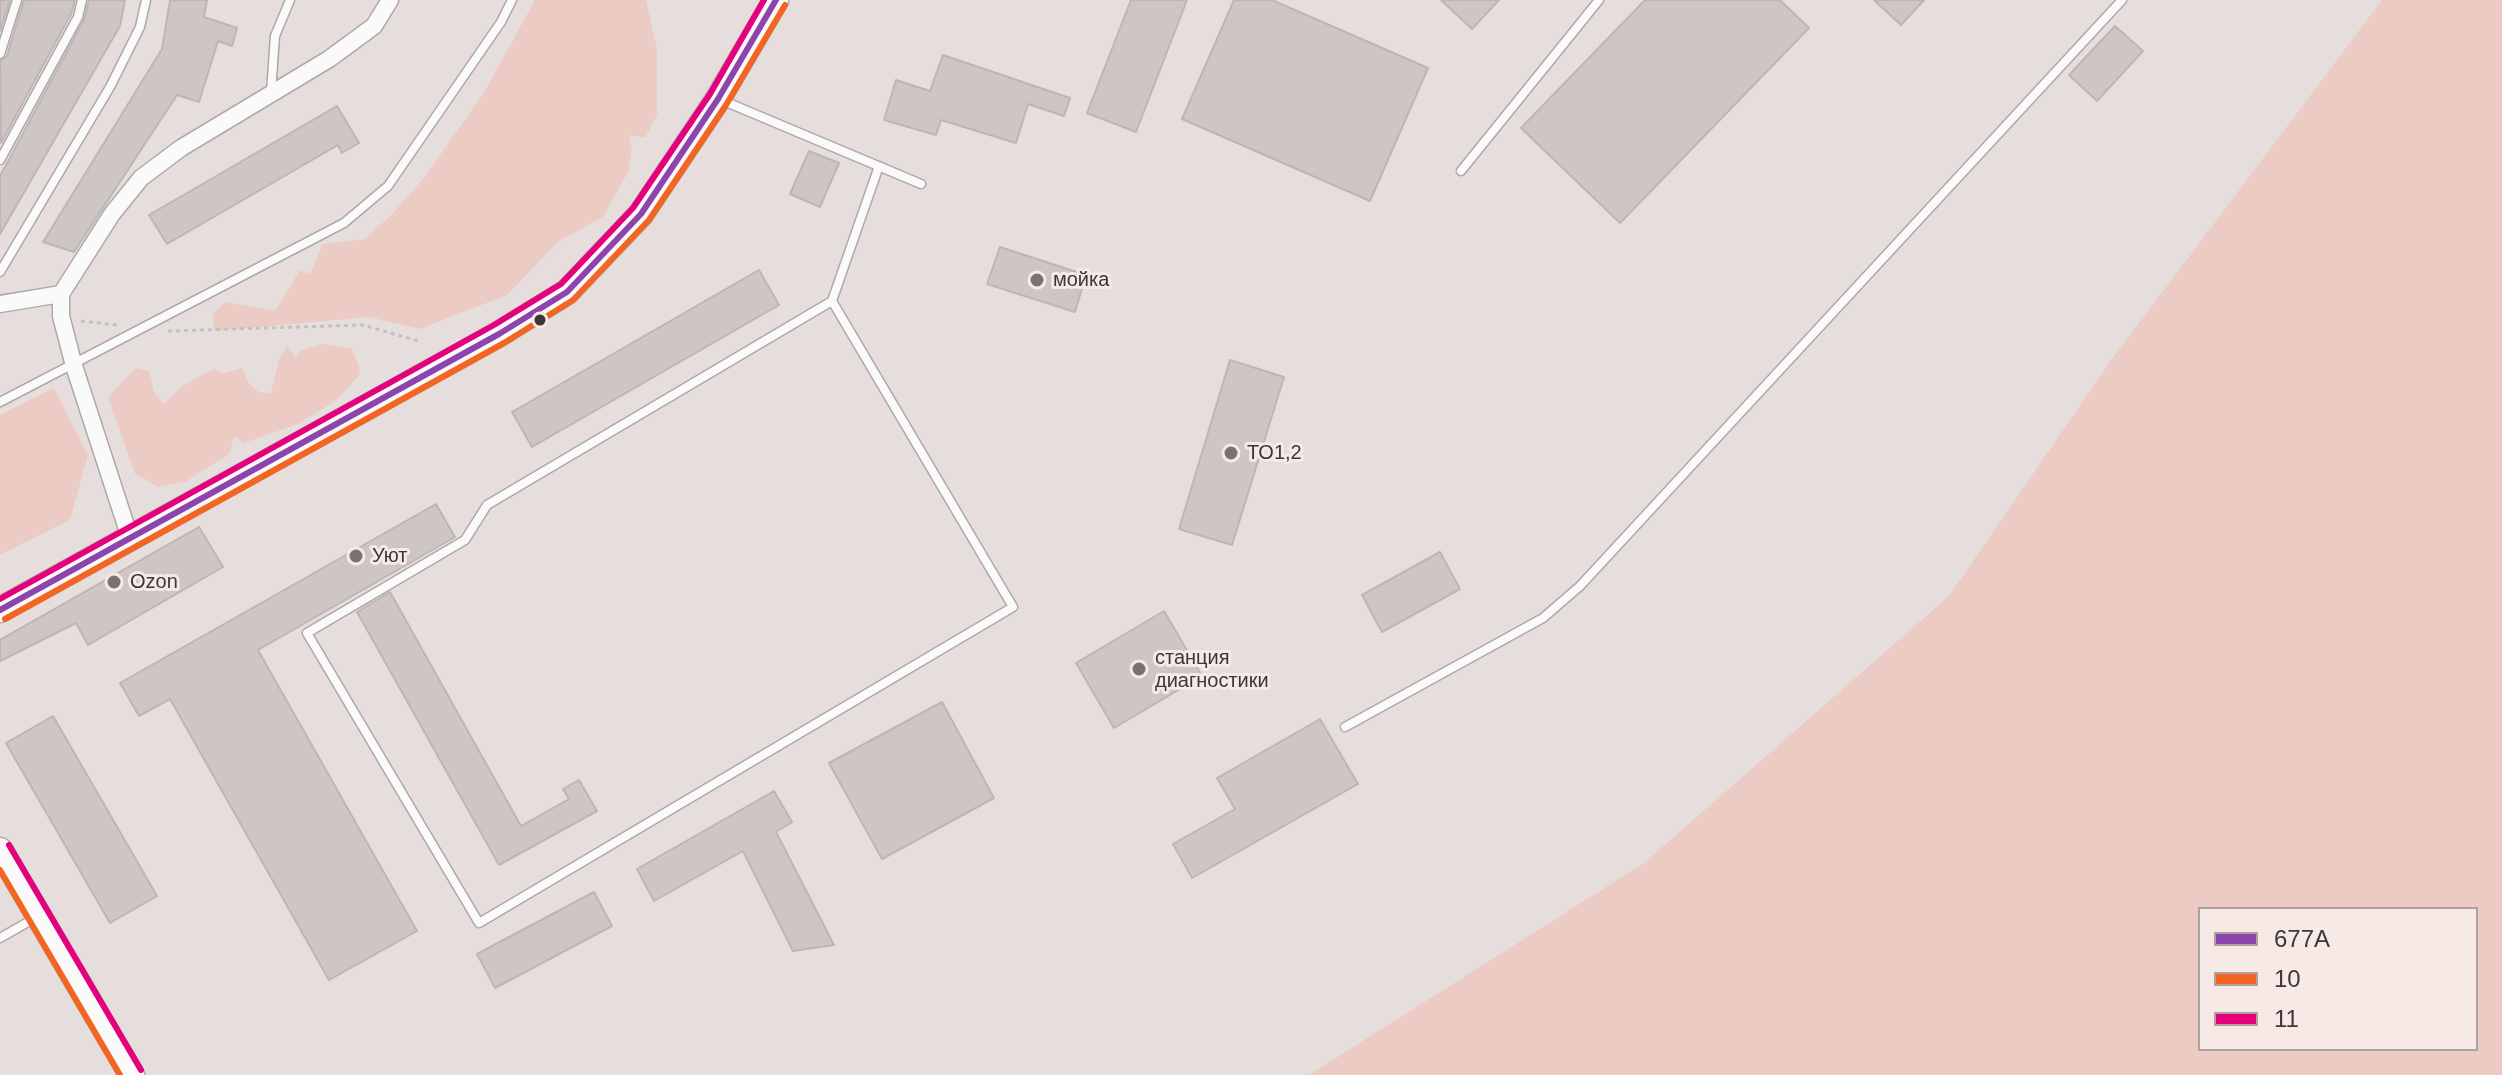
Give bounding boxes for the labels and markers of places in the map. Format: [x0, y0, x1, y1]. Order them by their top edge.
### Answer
place label: мойка [1053, 268, 1109, 292]
marker: мойка [1028, 271, 1046, 289]
unlabelled marker [532, 312, 548, 328]
place label: ТО1,2 [1247, 441, 1302, 465]
marker: ТО1,2 [1222, 444, 1240, 462]
place label: Уют [372, 544, 408, 568]
marker: Уют [347, 547, 365, 565]
place label: Ozon [130, 570, 178, 594]
marker: Ozon [105, 573, 123, 591]
place label: станция диагностики [1155, 646, 1269, 693]
marker: станция диагностики [1130, 660, 1148, 678]

